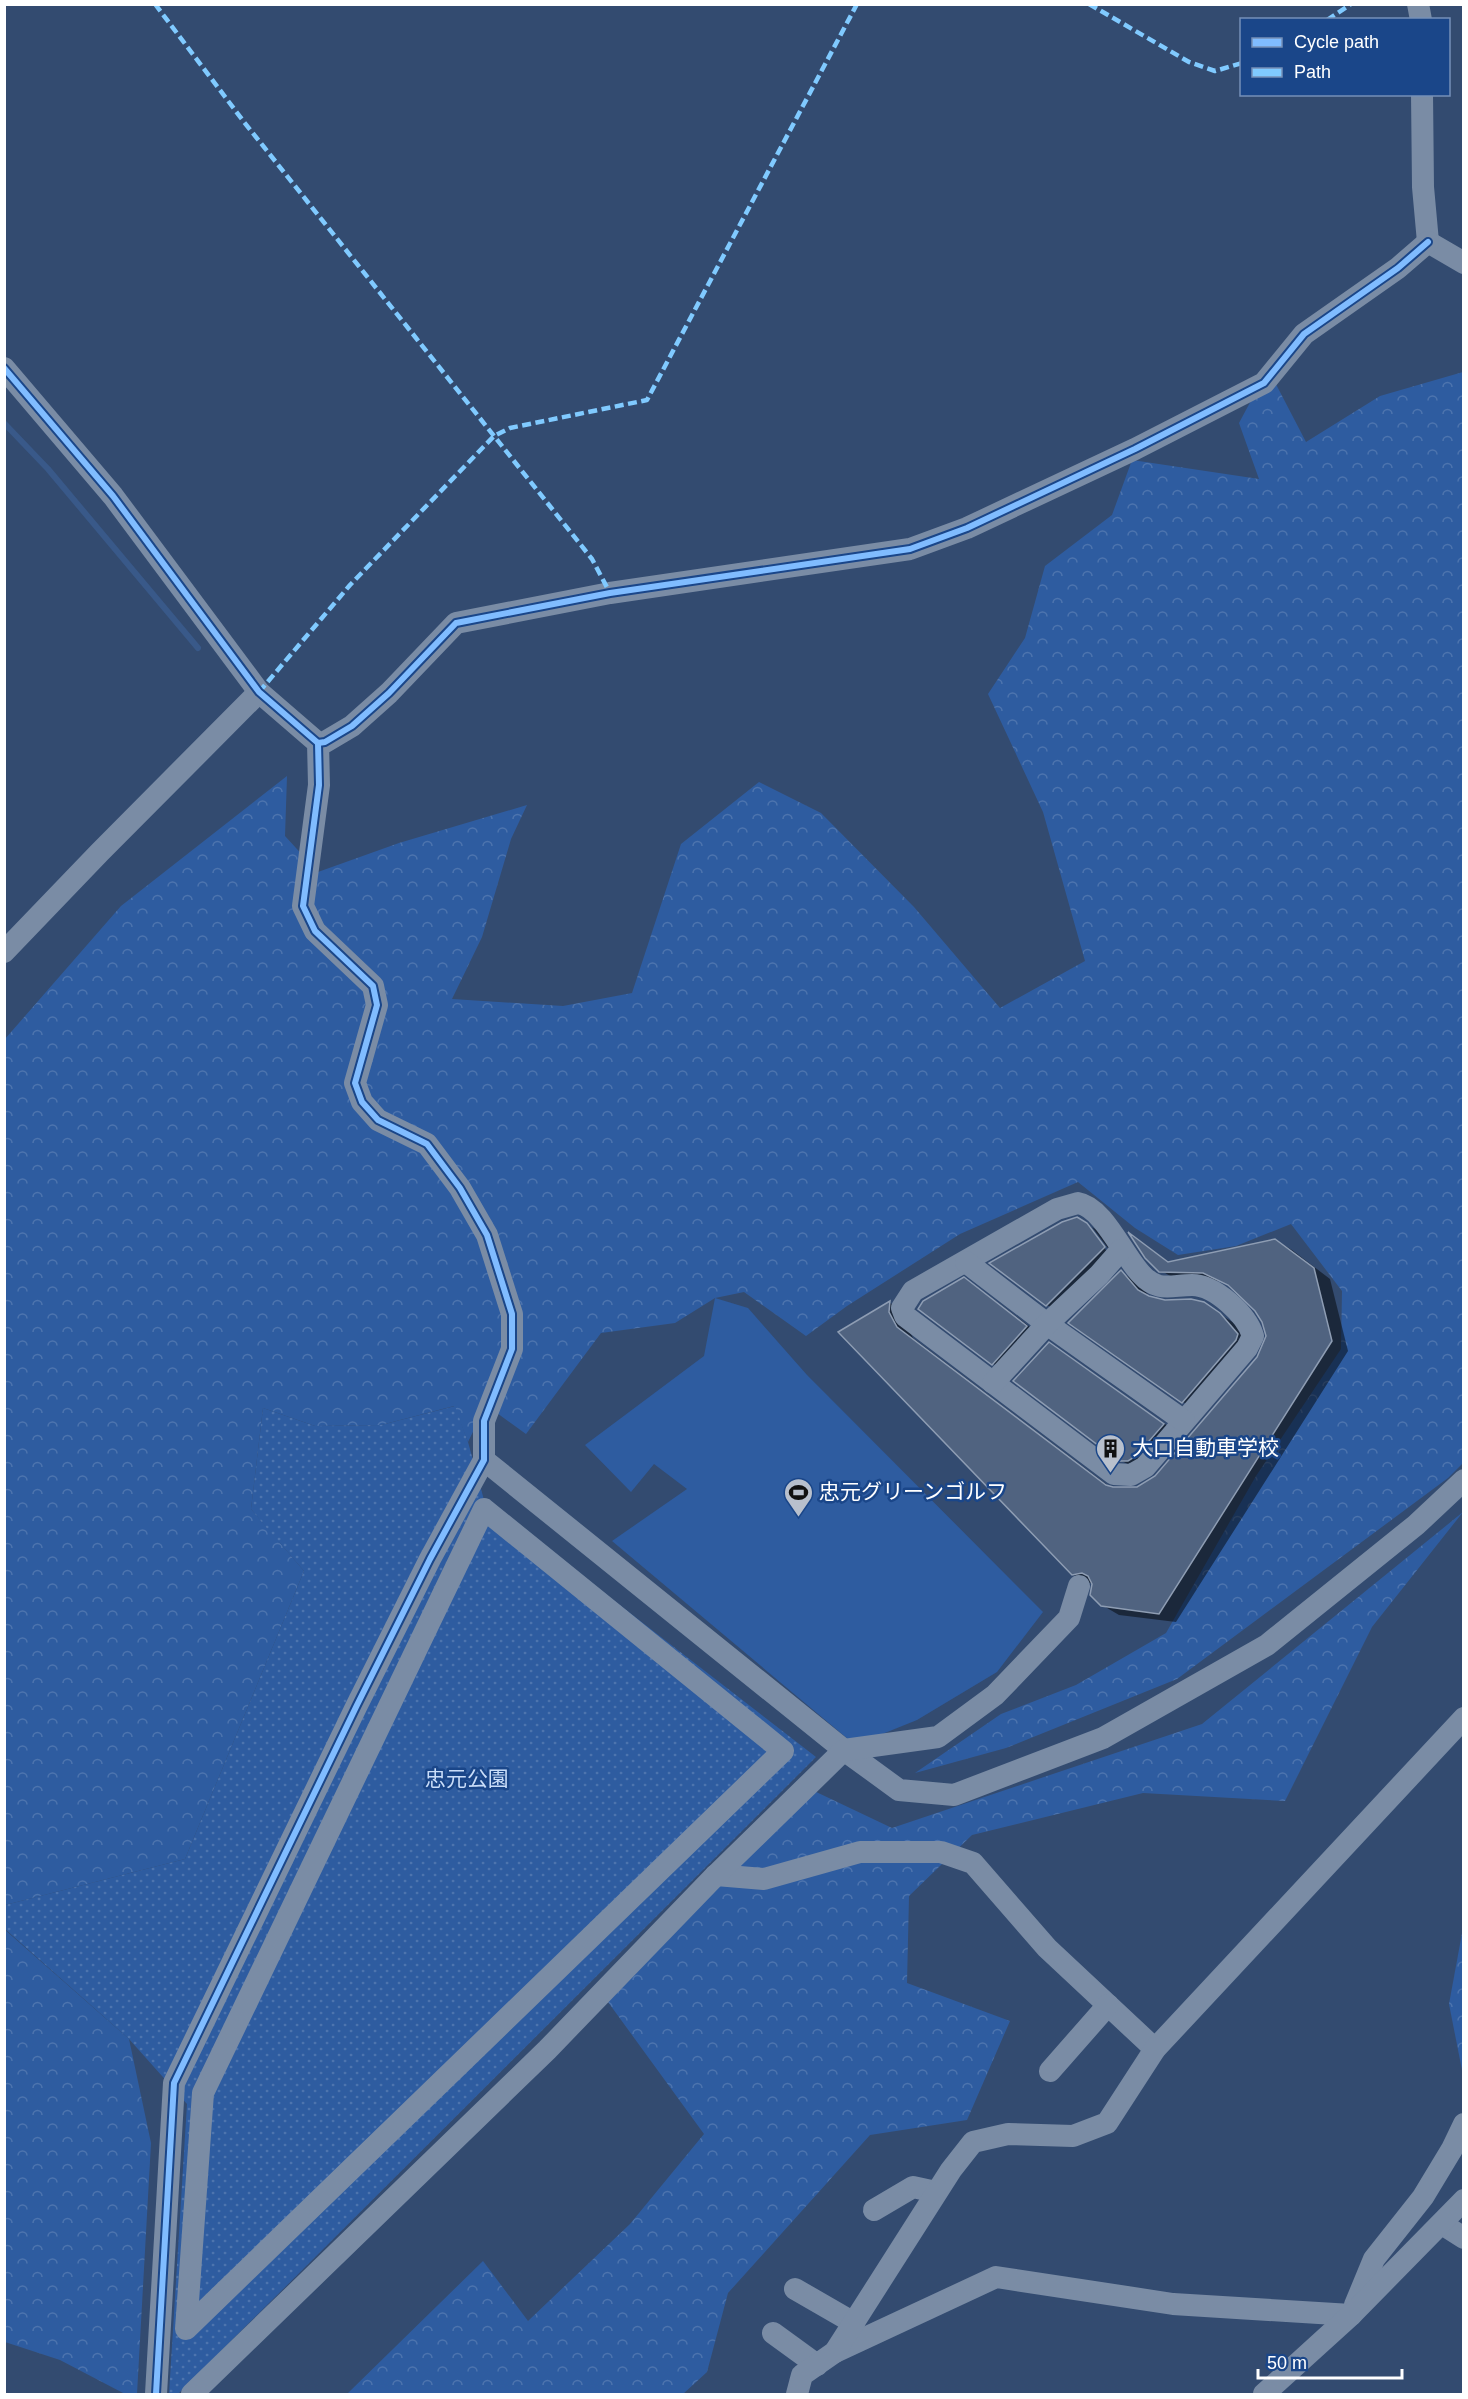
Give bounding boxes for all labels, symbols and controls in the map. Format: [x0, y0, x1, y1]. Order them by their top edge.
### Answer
legend [1240, 18, 1450, 96]
text: Cycle path [1294, 32, 1379, 52]
text: Path [1294, 62, 1331, 82]
building icon: 大口自動車学校 [1095, 1432, 1127, 1474]
place label: 大口自動車学校 [1132, 1436, 1279, 1459]
sports icon: 忠元グリーンゴルフ [782, 1476, 814, 1518]
place label: 忠元グリーンゴルフ [819, 1480, 1007, 1503]
park label: 忠元公園 [425, 1767, 509, 1790]
scale bar [1258, 2342, 1402, 2380]
text: 50 m [1267, 2353, 1307, 2373]

